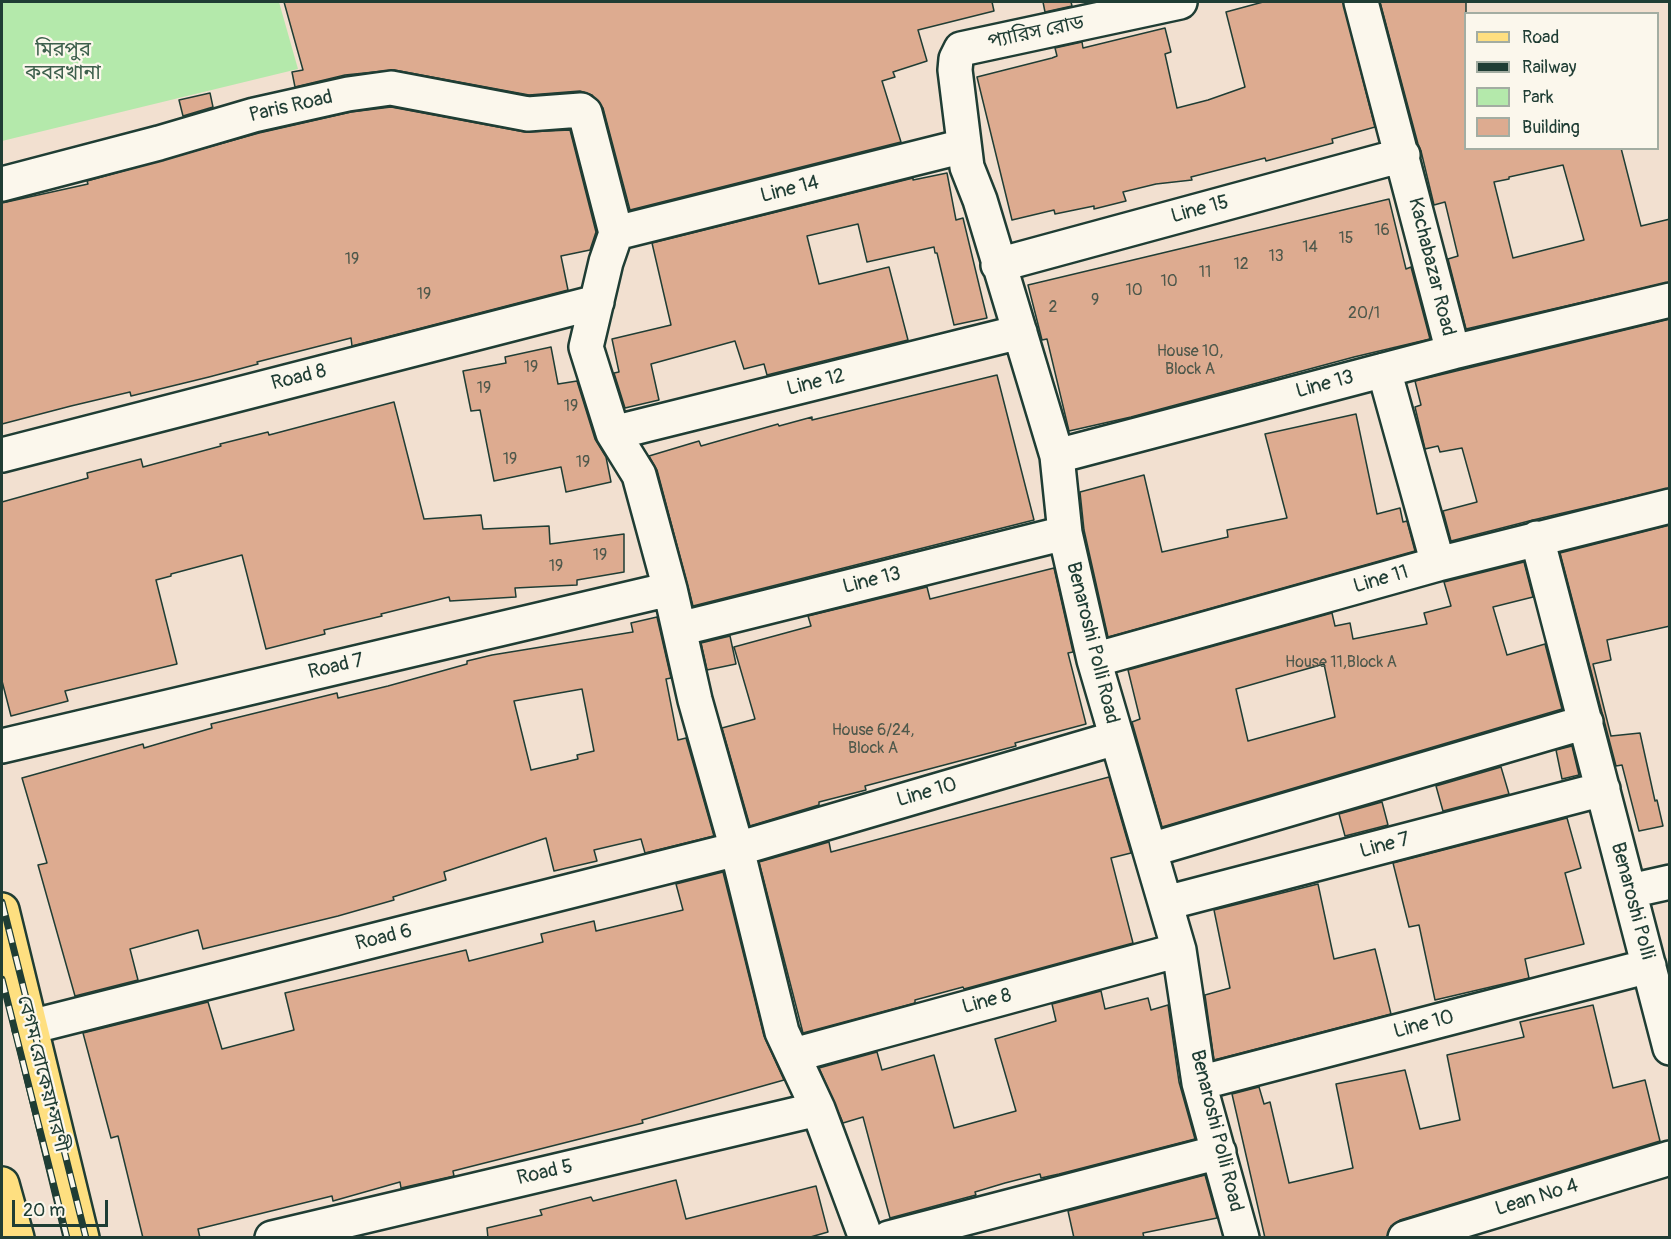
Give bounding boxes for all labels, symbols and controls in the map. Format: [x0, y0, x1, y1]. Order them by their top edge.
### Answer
street label: প্যারিস রোড [986, 11, 1086, 55]
legend [1464, 12, 1659, 150]
text: Road [1522, 26, 1559, 49]
park label: মিরপুর কবরখানা [25, 39, 101, 86]
text: Railway [1522, 56, 1577, 79]
street label: Paris Road [247, 86, 335, 128]
text: Park [1522, 86, 1554, 109]
text: Building [1522, 116, 1580, 139]
street label: Line 14 [758, 171, 822, 209]
street label: Line 15 [1168, 191, 1232, 229]
street label: Kachabazar Road [1402, 195, 1460, 339]
house number: 16 [1374, 221, 1390, 241]
house number: 15 [1339, 229, 1353, 249]
house number: 14 [1302, 238, 1318, 258]
house number: 13 [1268, 247, 1284, 267]
house number: 19 [345, 250, 359, 270]
house number: 12 [1233, 255, 1249, 275]
house number: 11 [1199, 263, 1211, 283]
house number: 10 [1160, 272, 1178, 292]
house number: 10 [1125, 281, 1143, 301]
house number: 19 [417, 285, 431, 305]
house number: 9 [1091, 291, 1099, 311]
house number: 2 [1049, 298, 1057, 318]
house number: 20/1 [1348, 304, 1380, 324]
house number: House 10, Block A [1157, 342, 1223, 380]
house number: 19 [524, 358, 538, 378]
street label: Road 8 [269, 360, 329, 396]
street label: Line 12 [784, 364, 848, 402]
street label: Line 13 [1293, 366, 1357, 404]
house number: 19 [477, 379, 491, 399]
house number: 19 [564, 397, 578, 417]
house number: 19 [503, 450, 517, 470]
house number: 19 [576, 453, 590, 473]
house number: 19 [593, 546, 607, 566]
house number: 19 [549, 557, 563, 577]
street label: Benaroshi Polli Road [1060, 560, 1124, 726]
street label: Line 11 [1351, 561, 1411, 599]
street label: Line 13 [840, 562, 904, 600]
street label: Road 7 [306, 649, 366, 685]
house number: House 11,Block A [1285, 653, 1397, 673]
house number: House 6/24, Block A [832, 721, 914, 759]
street label: Line 10 [894, 773, 960, 813]
street label: Line 7 [1357, 828, 1413, 864]
street label: Benaroshi Polli [1605, 840, 1659, 962]
street label: Road 6 [353, 919, 415, 957]
street label: Line 8 [960, 984, 1014, 1020]
street label: বেগম রোকেয়া সরণী [11, 993, 73, 1155]
street label: Line 10 [1391, 1005, 1457, 1045]
street label: Benaroshi Polli Road [1184, 1048, 1248, 1214]
street label: Road 5 [515, 1155, 575, 1191]
street label: Lean No 4 [1493, 1174, 1581, 1222]
scale bar [15, 1188, 111, 1226]
text: 20 m [23, 1199, 65, 1222]

